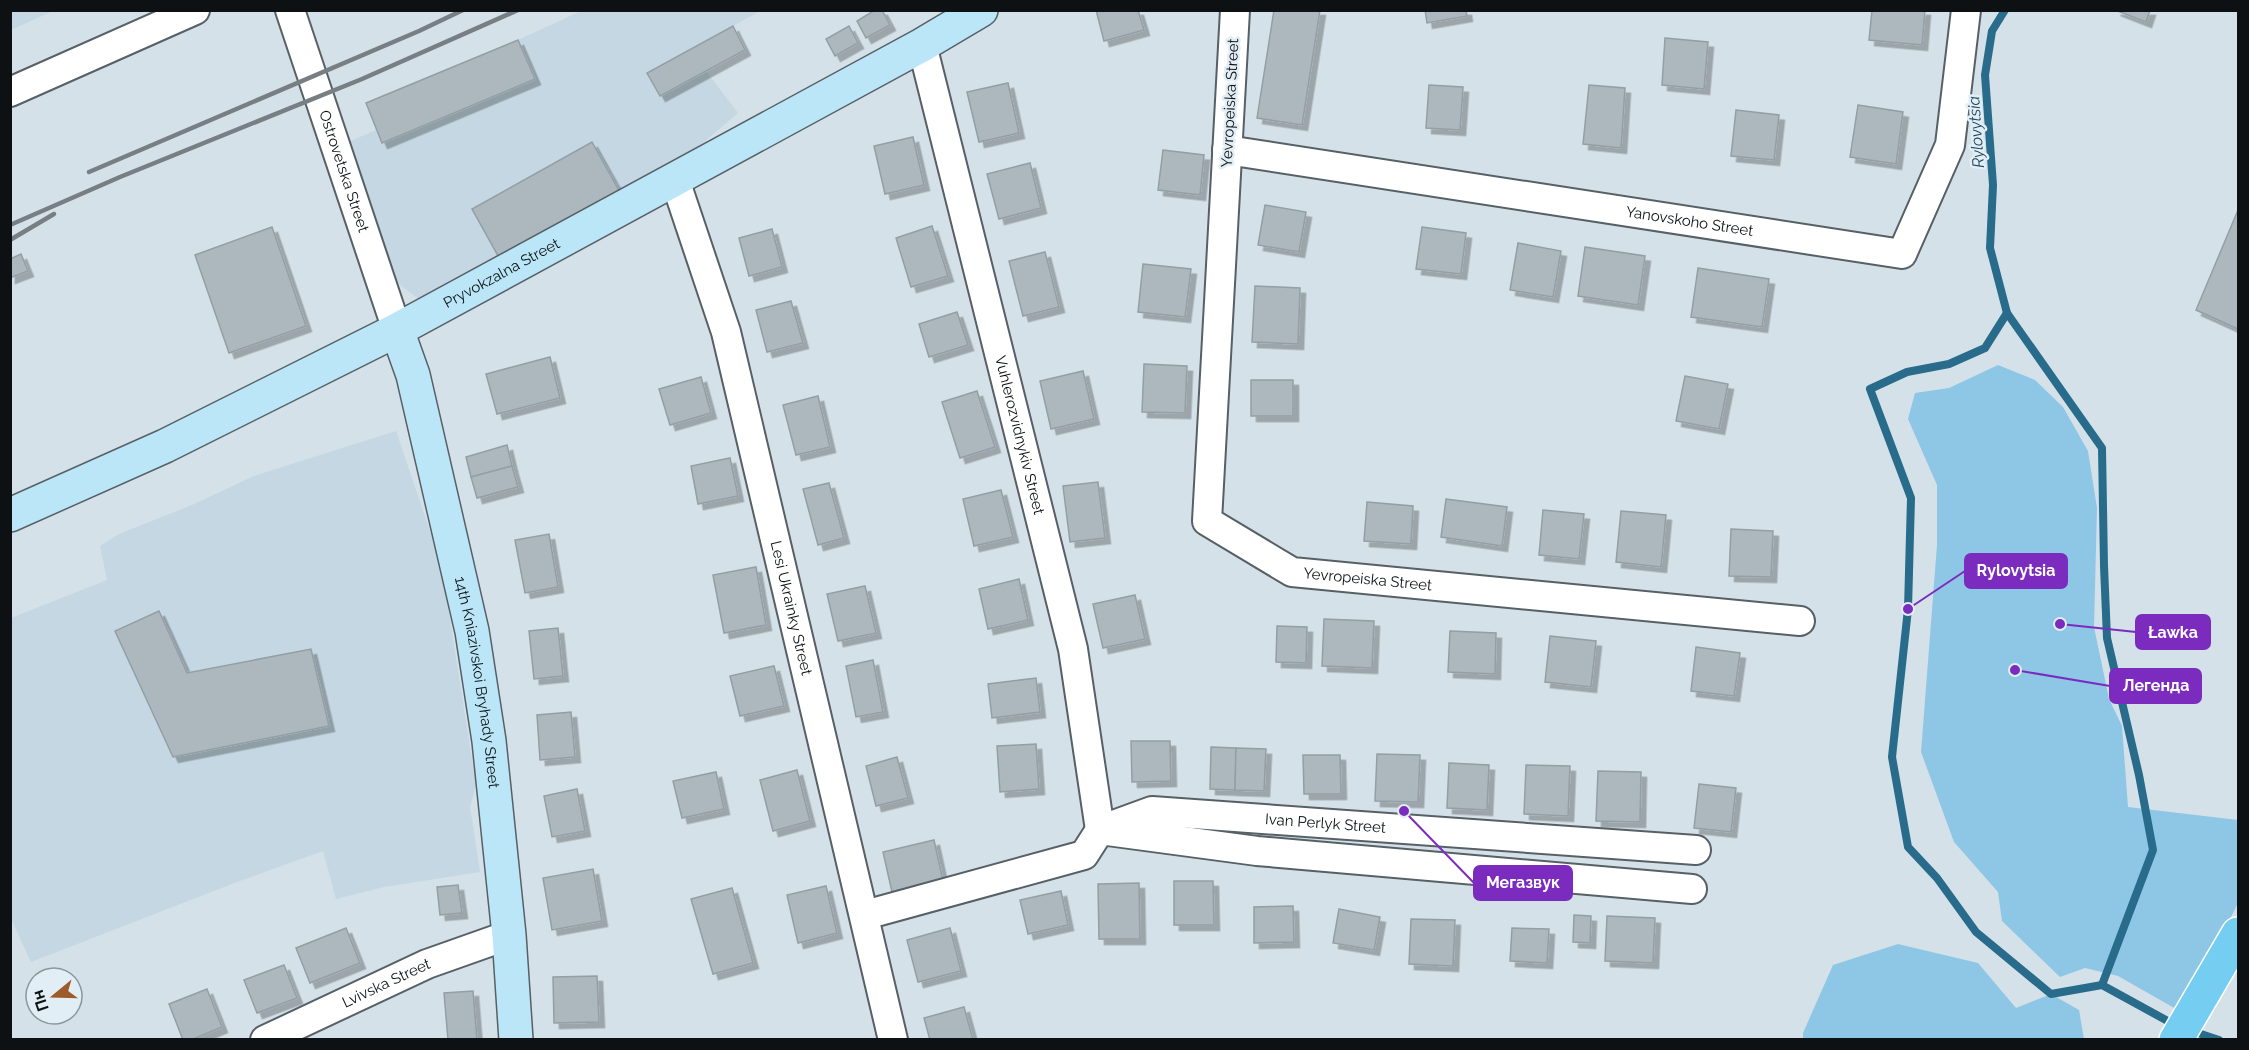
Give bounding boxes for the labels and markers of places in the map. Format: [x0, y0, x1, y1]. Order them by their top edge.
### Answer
callout: Rylovytsia [1965, 554, 2067, 588]
callout: Ławka [2136, 615, 2210, 649]
callout: Легенда [2110, 669, 2201, 703]
callout: Мегазвук [1474, 866, 1572, 900]

